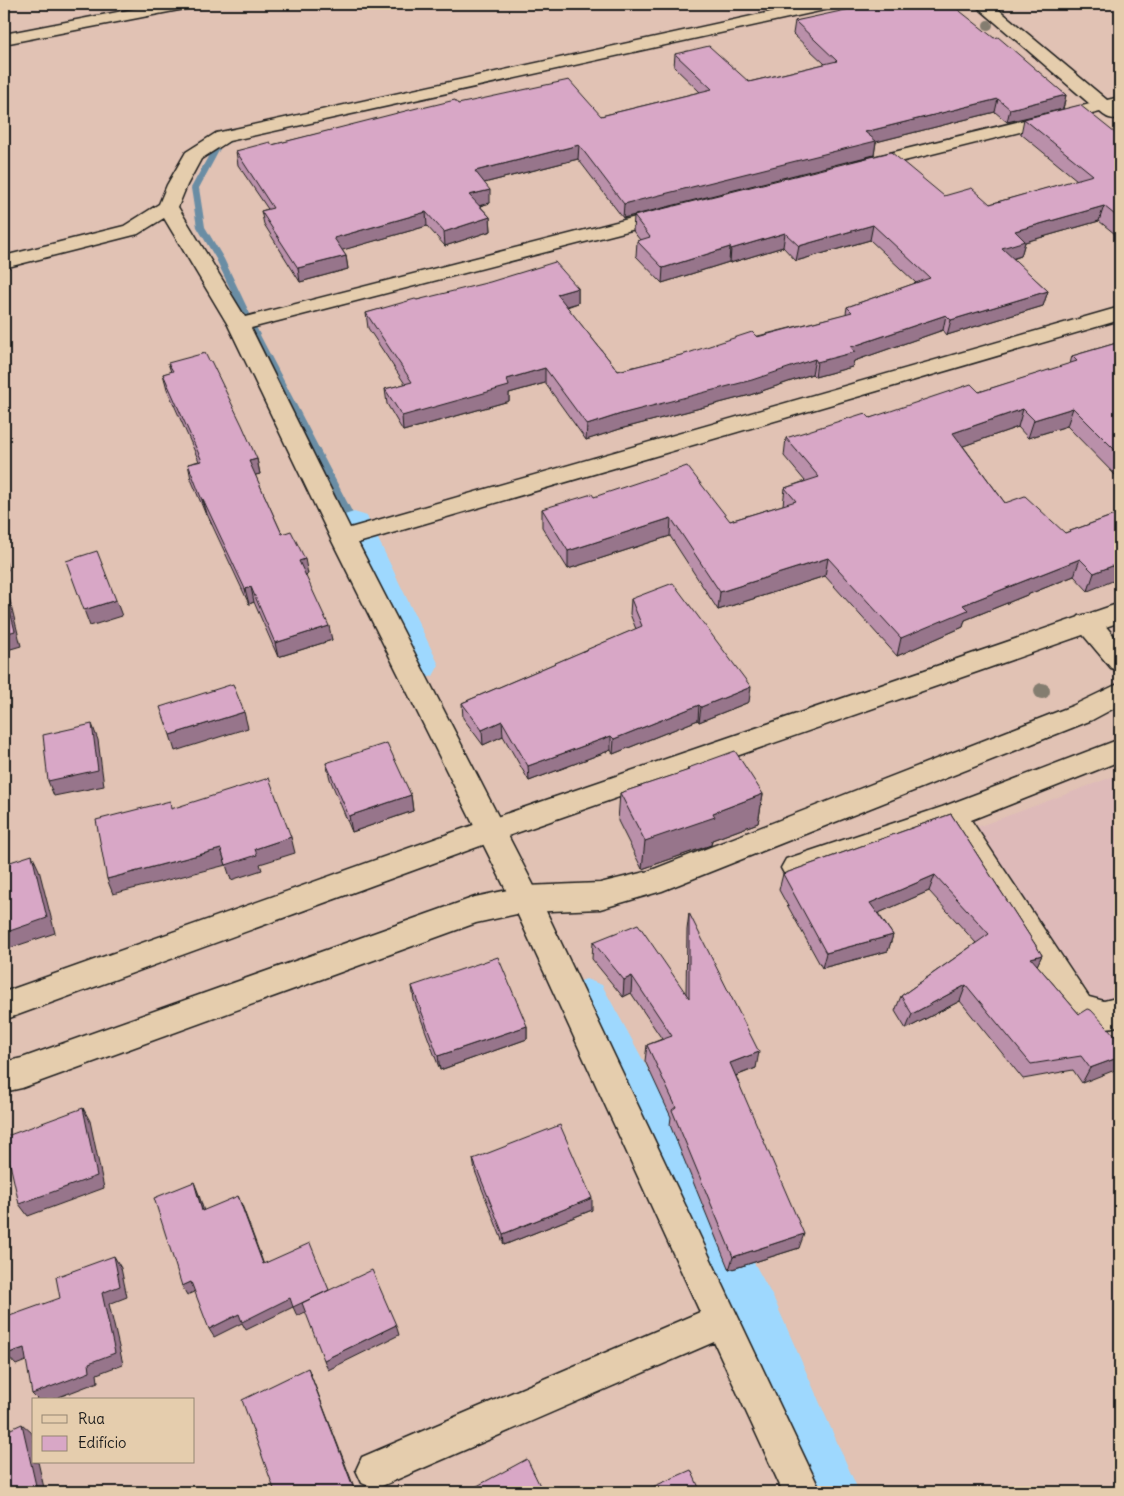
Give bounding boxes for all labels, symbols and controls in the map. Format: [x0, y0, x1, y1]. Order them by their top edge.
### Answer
legend [32, 1398, 195, 1464]
text: Rua [78, 1409, 105, 1428]
text: Edifício [78, 1433, 126, 1452]

